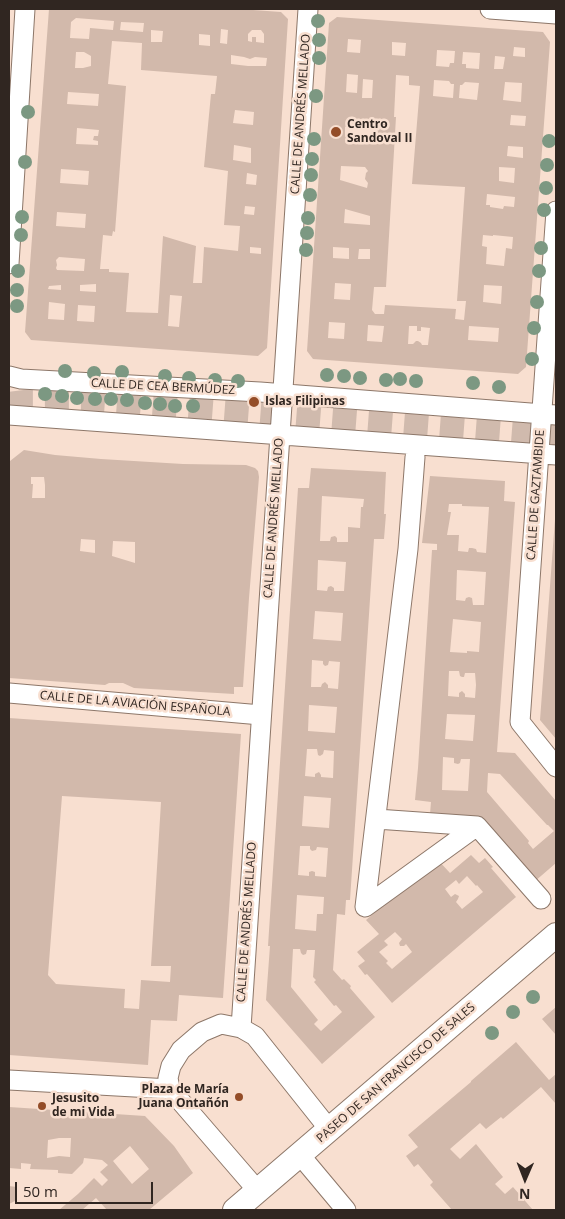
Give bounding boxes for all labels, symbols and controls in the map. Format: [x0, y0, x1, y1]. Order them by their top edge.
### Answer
street label: CALLE DE ANDRÉS MELLADO [288, 33, 314, 195]
place label: Centro Sandoval II [347, 118, 413, 146]
marker: Centro Sandoval II [329, 125, 343, 139]
street label: CALLE DE CEA BERMÚDEZ [90, 376, 236, 398]
marker: Islas Filipinas [247, 395, 261, 409]
place label: Islas Filipinas [265, 395, 345, 409]
street label: CALLE DE GAZTAMBIDE [524, 429, 548, 561]
street label: CALLE DE ANDRÉS MELLADO [261, 437, 287, 599]
street label: CALLE DE LA AVIACIÓN ESPAÑOLA [39, 688, 231, 720]
street label: CALLE DE ANDRÉS MELLADO [234, 841, 260, 1003]
street label: PASEO DE SAN FRANCISCO DE SALES [314, 1000, 478, 1146]
place label: Plaza de María Juana Ontañón [139, 1083, 229, 1111]
marker: Plaza de María Juana Ontañón [233, 1091, 245, 1103]
place label: Jesusito de mi Vida [52, 1092, 115, 1120]
marker: Jesusito de mi Vida [36, 1100, 48, 1112]
north arrow [500, 1154, 550, 1204]
scale bar [18, 1172, 155, 1204]
text: 50 m [23, 1181, 58, 1201]
text: N [519, 1185, 531, 1204]

